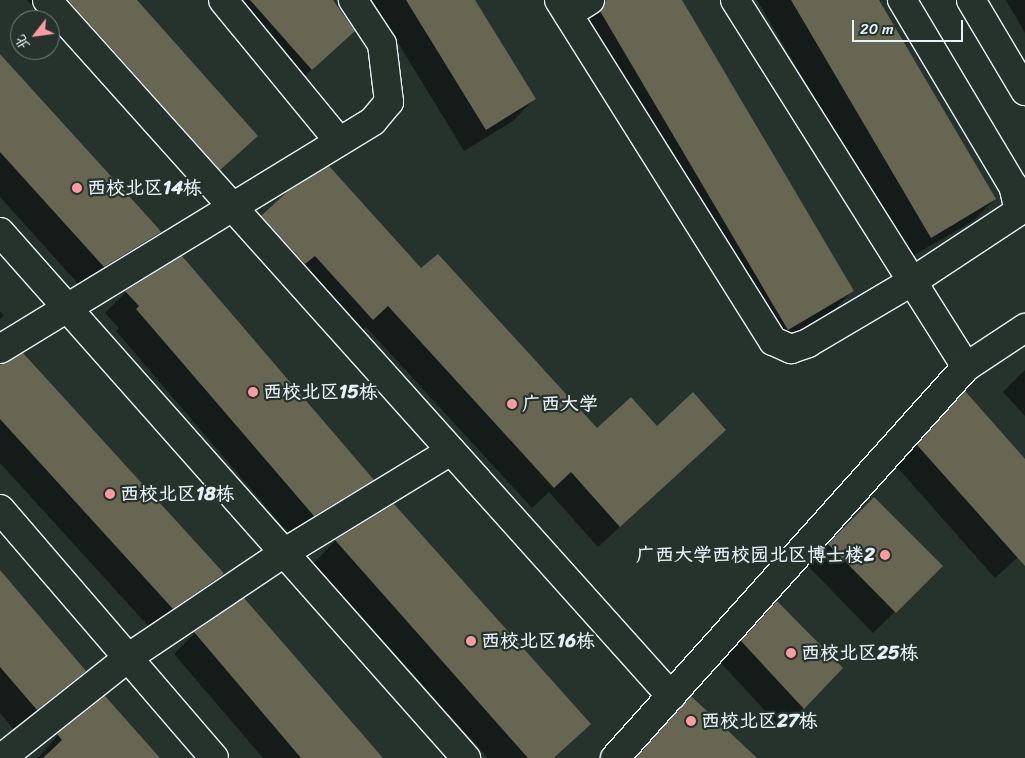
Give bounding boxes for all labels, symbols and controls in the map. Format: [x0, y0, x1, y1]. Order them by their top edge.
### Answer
north arrow [10, 10, 60, 60]
scale bar [855, 10, 966, 42]
text: 20 m [860, 16, 894, 42]
text: 北 [8, 30, 37, 55]
place label: 西校北区14栋 [87, 177, 202, 199]
marker: 西校北区14栋 [71, 182, 83, 194]
place label: 西校北区15栋 [263, 381, 378, 403]
marker: 西校北区15栋 [247, 386, 259, 398]
place label: 广西大学 [522, 393, 598, 415]
marker: 广西大学 [506, 398, 518, 410]
place label: 西校北区18栋 [120, 483, 235, 505]
marker: 西校北区18栋 [104, 488, 116, 500]
place label: 广西大学西校园北区博士楼2 [636, 544, 875, 566]
marker: 广西大学西校园北区博士楼2 [879, 549, 891, 561]
place label: 西校北区16栋 [481, 630, 595, 652]
marker: 西校北区16栋 [465, 635, 477, 647]
place label: 西校北区25栋 [801, 642, 919, 664]
marker: 西校北区25栋 [785, 647, 797, 659]
place label: 西校北区27栋 [701, 710, 818, 732]
marker: 西校北区27栋 [685, 715, 697, 727]

